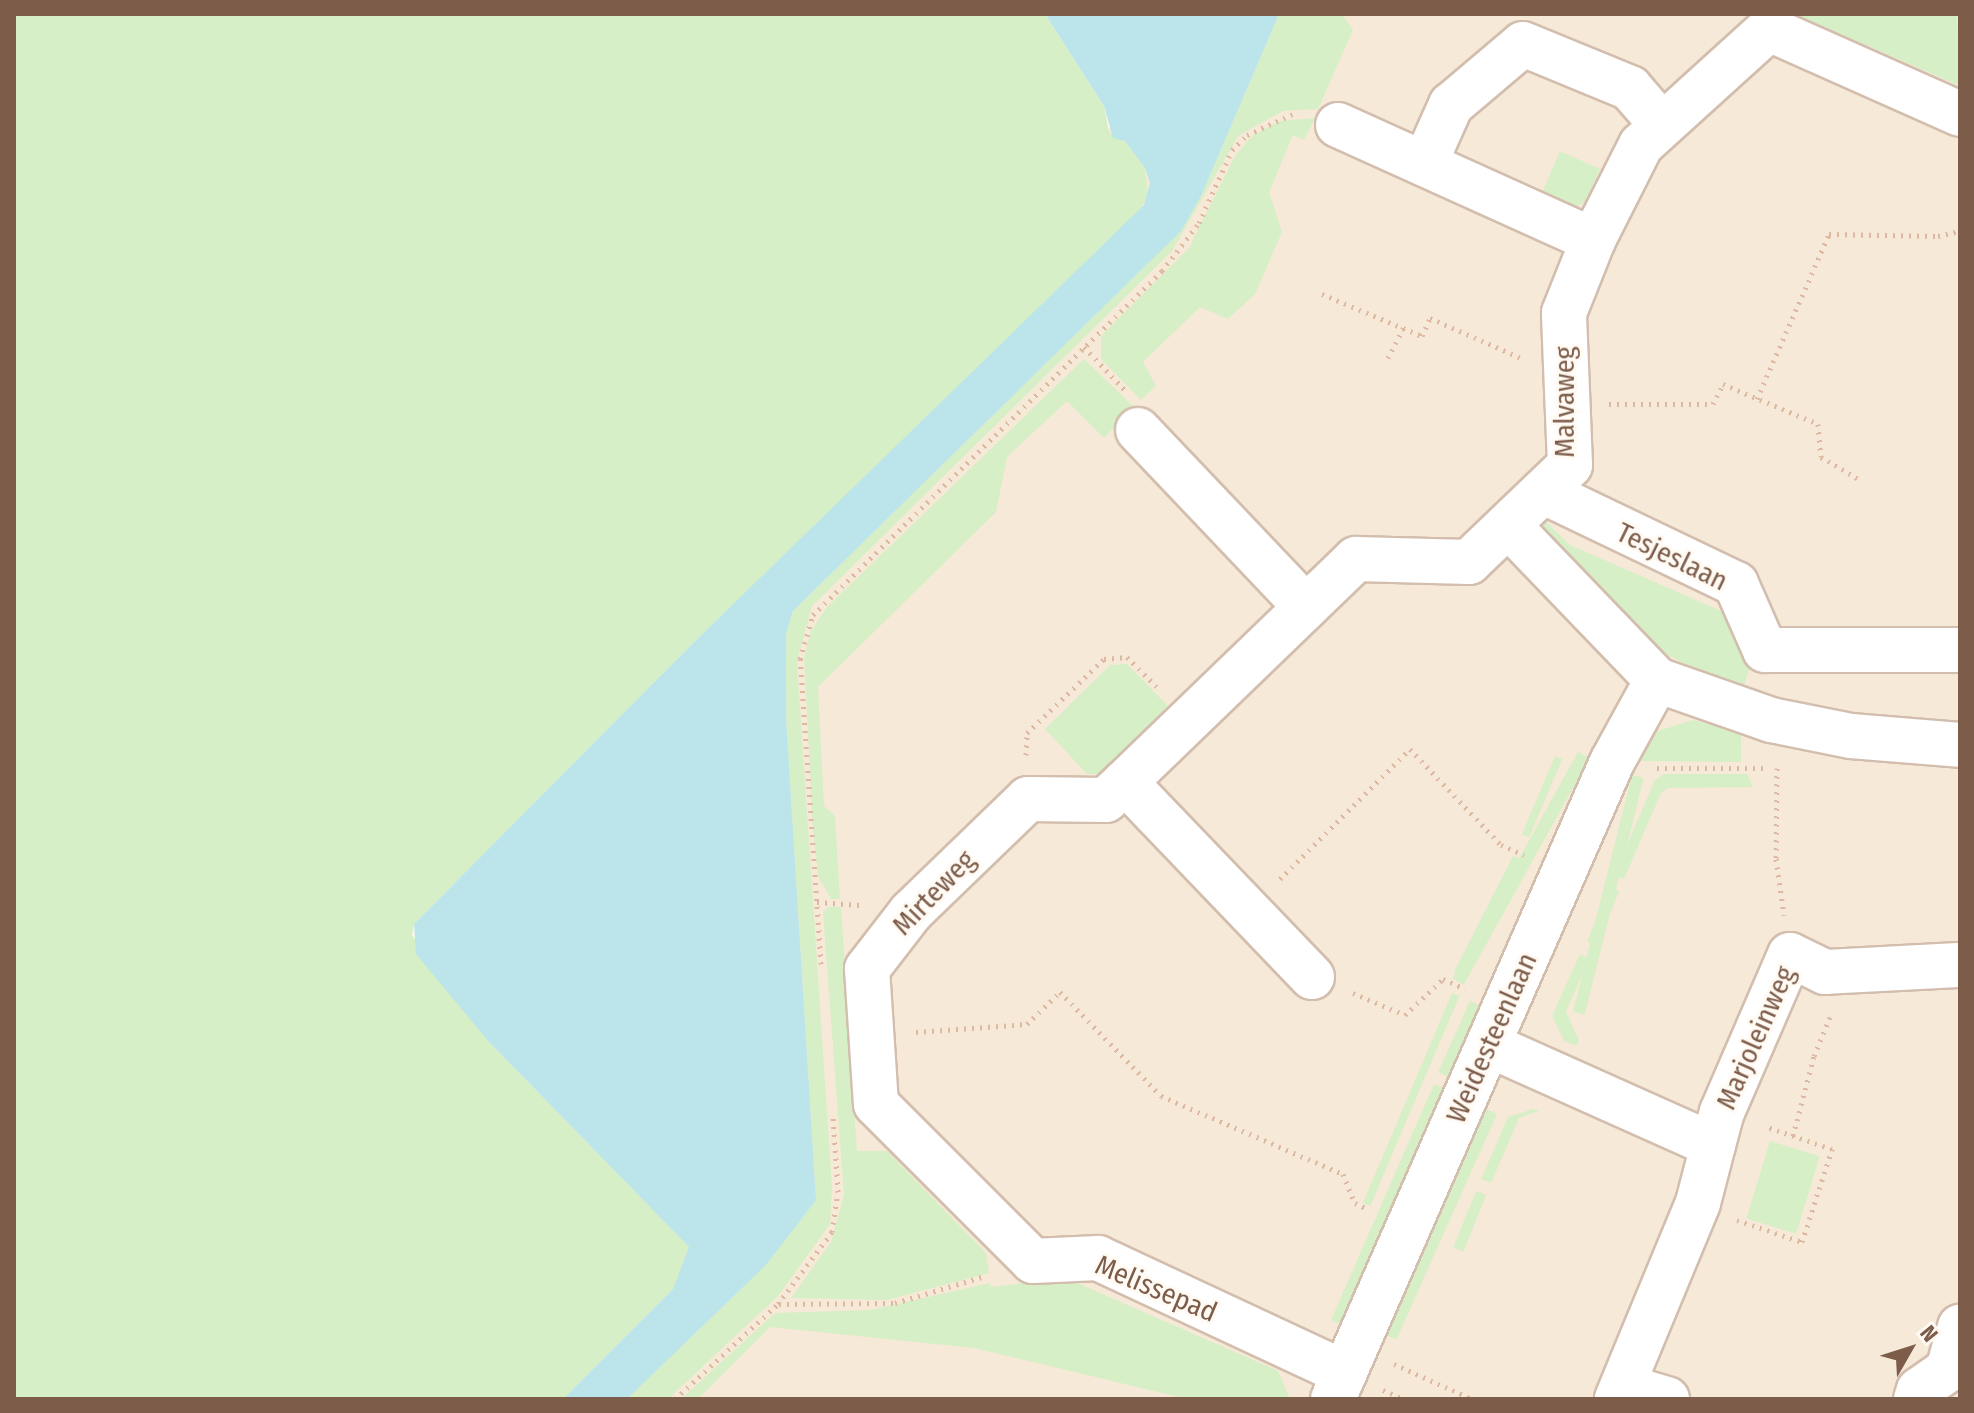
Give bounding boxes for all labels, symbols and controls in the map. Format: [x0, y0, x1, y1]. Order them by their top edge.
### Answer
street label: Malvaweg [1548, 346, 1582, 458]
street label: Tesjeslaan [1611, 516, 1733, 598]
street label: Mirteweg [886, 844, 982, 942]
street label: Weidesteenlaan [1439, 948, 1545, 1128]
street label: Marjoleinweg [1710, 961, 1802, 1115]
street label: Melissepad [1090, 1248, 1222, 1330]
north arrow [1870, 1309, 1950, 1389]
text: N [1914, 1320, 1944, 1347]

